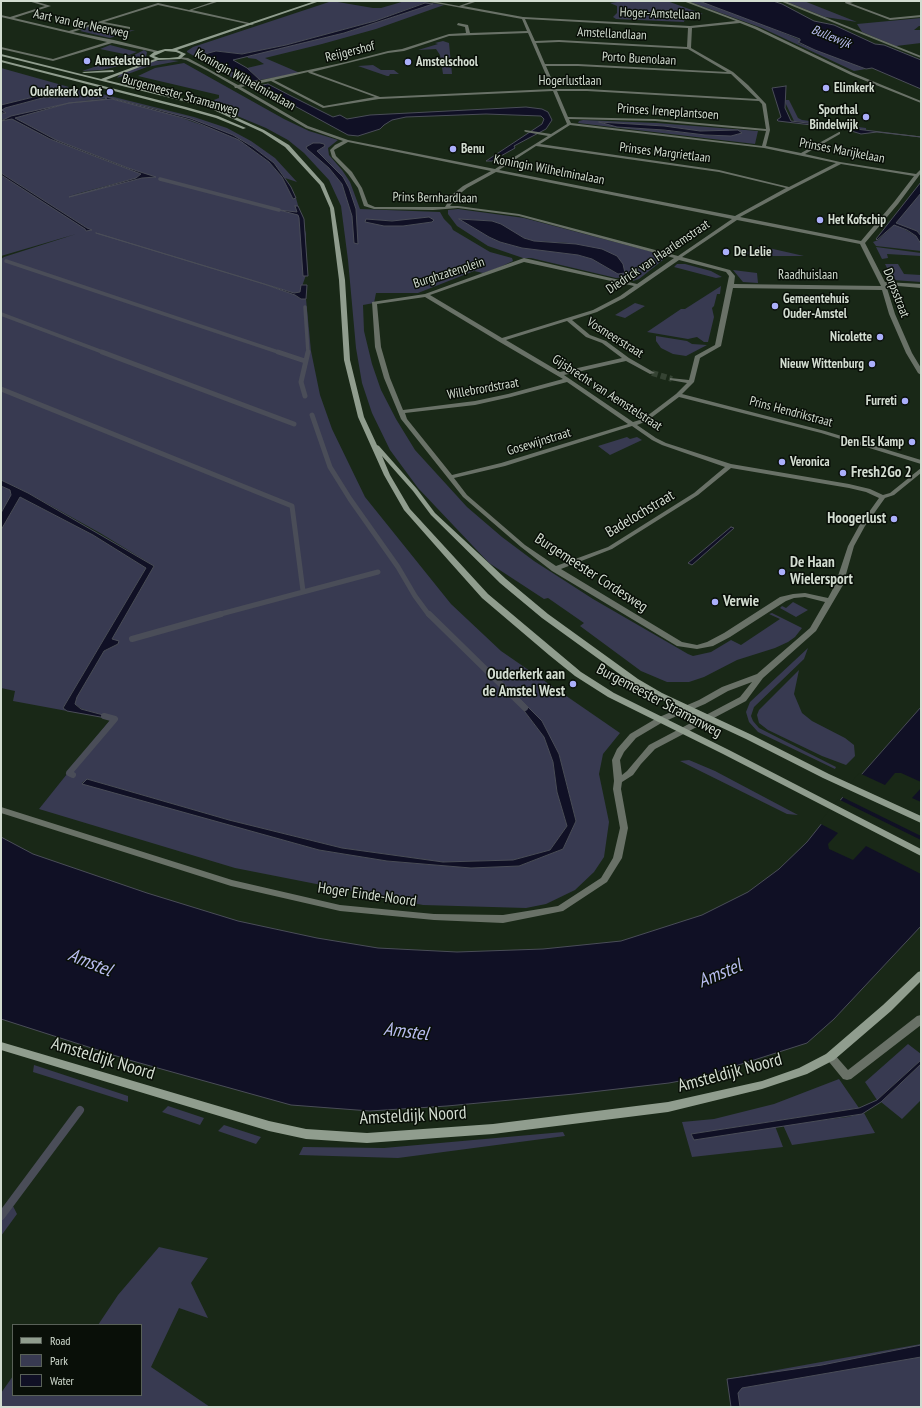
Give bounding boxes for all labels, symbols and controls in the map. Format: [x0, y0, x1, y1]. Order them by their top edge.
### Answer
street label: Hoger-Amstellaan [619, 5, 701, 23]
street label: Aart van der Neerweg [32, 6, 130, 42]
water label: Bullewijk [809, 22, 853, 52]
street label: Amstellandlaan [577, 24, 647, 44]
street label: Reijgershof [324, 38, 376, 66]
street label: Koningin Wilhelminalaan [192, 46, 298, 114]
street label: Porto Buenolaan [601, 49, 677, 69]
place label: Amstelstein [95, 53, 150, 69]
place label: Amstelschool [416, 54, 478, 70]
marker: Amstelstein [82, 56, 92, 66]
marker: Amstelschool [403, 57, 413, 67]
street label: Burgemeester Stramanweg [120, 71, 240, 119]
street label: Hogerlustlaan [539, 73, 601, 89]
place label: Elimkerk [834, 80, 874, 96]
marker: Elimkerk [821, 83, 831, 93]
place label: Ouderkerk Oost [30, 84, 102, 100]
marker: Ouderkerk Oost [105, 87, 115, 97]
street label: Prinses Ireneplantsoen [617, 101, 719, 123]
place label: Sporthal Bindelwijk [809, 102, 858, 133]
marker: Sporthal Bindelwijk [861, 112, 871, 122]
street label: Prinses Marijkelaan [798, 135, 886, 167]
street label: Prinses Margrietlaan [619, 140, 711, 166]
place label: Benu [461, 141, 485, 157]
marker: Benu [448, 144, 458, 154]
street label: Koningin Wilhelminalaan [492, 152, 606, 188]
street label: Prins Bernhardlaan [392, 189, 478, 207]
place label: Het Kofschip [828, 212, 886, 228]
marker: Het Kofschip [815, 215, 825, 225]
street label: Diedrick van Haarlemstraat [603, 217, 713, 297]
place label: De Lelie [734, 244, 772, 260]
marker: De Lelie [721, 247, 731, 257]
street label: Burghzatenplein [412, 254, 486, 292]
street label: Dorpsstraat [879, 266, 913, 320]
street label: Raadhuislaan [778, 267, 838, 283]
place label: Gemeentehuis Ouder-Amstel [783, 291, 849, 322]
marker: Gemeentehuis Ouder-Amstel [770, 301, 780, 311]
street label: Vosmeerstraat [584, 315, 646, 361]
place label: Nicolette [830, 329, 872, 345]
marker: Nicolette [875, 332, 885, 342]
street label: Gijsbrecht van Aemstelstraat [549, 352, 665, 434]
place label: Nieuw Wittenburg [780, 356, 864, 372]
marker: Nieuw Wittenburg [867, 359, 877, 369]
street label: Willebrordstraat [446, 375, 520, 403]
street label: Prins Hendrikstraat [748, 393, 834, 431]
place label: Furreti [866, 393, 897, 409]
marker: Furreti [900, 396, 910, 406]
street label: Gosewijnstraat [505, 425, 573, 459]
place label: Den Els Kamp [841, 434, 904, 450]
marker: Den Els Kamp [907, 437, 917, 447]
place label: Veronica [790, 454, 830, 470]
marker: Veronica [777, 457, 787, 467]
place label: Fresh2Go 2 [851, 464, 912, 482]
marker: Fresh2Go 2 [838, 468, 848, 478]
street label: Badelochstraat [602, 486, 678, 542]
place label: Hoogerlust [827, 510, 886, 528]
marker: Hoogerlust [889, 514, 899, 524]
street label: Burgemeester Cordesweg [531, 530, 651, 616]
place label: De Haan Wielersport [790, 554, 853, 589]
marker: De Haan Wielersport [777, 567, 787, 577]
place label: Verwie [723, 593, 759, 611]
marker: Verwie [710, 597, 720, 607]
street label: Burgemeester Stramanweg [593, 660, 725, 742]
place label: Ouderkerk aan de Amstel West [483, 666, 565, 701]
marker: Ouderkerk aan de Amstel West [568, 679, 578, 689]
street label: Hoger Einde-Noord [317, 879, 417, 911]
water label: Amstel [65, 944, 115, 982]
water label: Amstel [695, 955, 745, 993]
water label: Amstel [382, 1018, 430, 1046]
street label: Amsteldijk Noord [49, 1033, 157, 1085]
street label: Amsteldijk Noord [675, 1049, 785, 1097]
street label: Amsteldijk Noord [359, 1102, 467, 1130]
legend [12, 1324, 142, 1396]
text: Road [50, 1333, 70, 1348]
text: Park [50, 1353, 68, 1368]
text: Water [50, 1373, 74, 1388]

